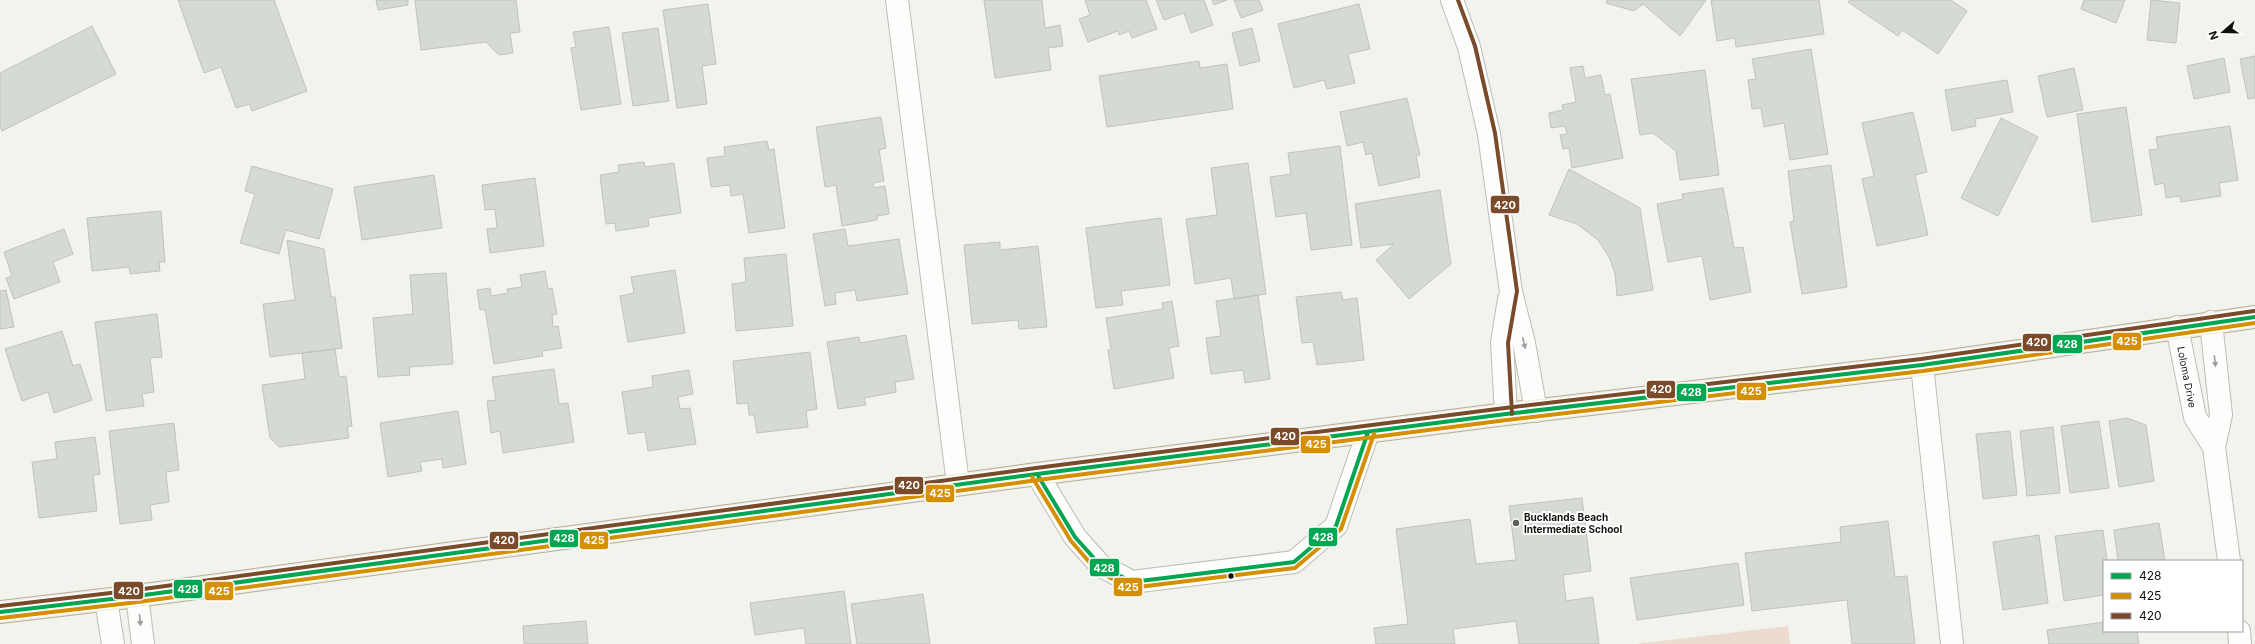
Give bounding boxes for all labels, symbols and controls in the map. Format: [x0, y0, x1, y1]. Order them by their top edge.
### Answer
north arrow [2203, 12, 2243, 52]
text: N [2206, 29, 2222, 42]
line badge: 420 [1490, 195, 1520, 214]
text: 420 [1494, 198, 1516, 212]
line badge: 425 [2112, 332, 2142, 351]
line badge: 420 [2022, 333, 2052, 352]
line badge: 428 [2052, 334, 2083, 354]
text: 425 [2116, 334, 2138, 348]
text: 420 [2026, 335, 2048, 349]
one-way arrow [1521, 337, 1527, 349]
text: 428 [2056, 337, 2078, 351]
street label: Loloma Drive [2175, 345, 2199, 409]
one-way arrow [2212, 355, 2218, 367]
line badge: 420 [1646, 380, 1676, 399]
text: 420 [1650, 382, 1672, 396]
line badge: 425 [1736, 382, 1767, 401]
line badge: 428 [1676, 383, 1707, 402]
text: 425 [1740, 384, 1762, 398]
text: 428 [1680, 385, 1702, 399]
line badge: 420 [1270, 427, 1300, 446]
text: 420 [1274, 429, 1296, 443]
line badge: 425 [1300, 435, 1331, 454]
text: 425 [1305, 437, 1327, 451]
line badge: 420 [894, 476, 924, 495]
text: 420 [898, 478, 920, 492]
line badge: 425 [925, 484, 955, 503]
text: 425 [929, 486, 951, 500]
place label: Bucklands Beach Intermediate School [1524, 511, 1622, 535]
marker: Bucklands Beach Intermediate School [1511, 518, 1521, 528]
line badge: 428 [1308, 527, 1338, 547]
line badge: 428 [549, 529, 579, 548]
text: 428 [1312, 530, 1334, 544]
line badge: 420 [489, 531, 519, 550]
text: 428 [553, 531, 575, 545]
line badge: 425 [579, 531, 609, 550]
text: 420 [493, 533, 515, 547]
text: 425 [583, 533, 605, 547]
line badge: 428 [1089, 558, 1120, 577]
legend [2103, 560, 2243, 632]
text: 428 [1093, 561, 1115, 575]
text: 428 [2139, 568, 2162, 583]
unlabelled marker [1226, 571, 1236, 581]
line badge: 425 [1113, 577, 1143, 597]
line badge: 428 [173, 579, 203, 599]
text: 425 [1117, 580, 1139, 594]
line badge: 420 [113, 581, 144, 600]
line badge: 425 [204, 581, 234, 601]
text: 428 [177, 582, 199, 596]
text: 420 [118, 584, 140, 598]
text: 425 [208, 584, 230, 598]
text: 425 [2139, 588, 2161, 603]
text: 420 [2139, 608, 2162, 623]
one-way arrow [137, 614, 143, 626]

